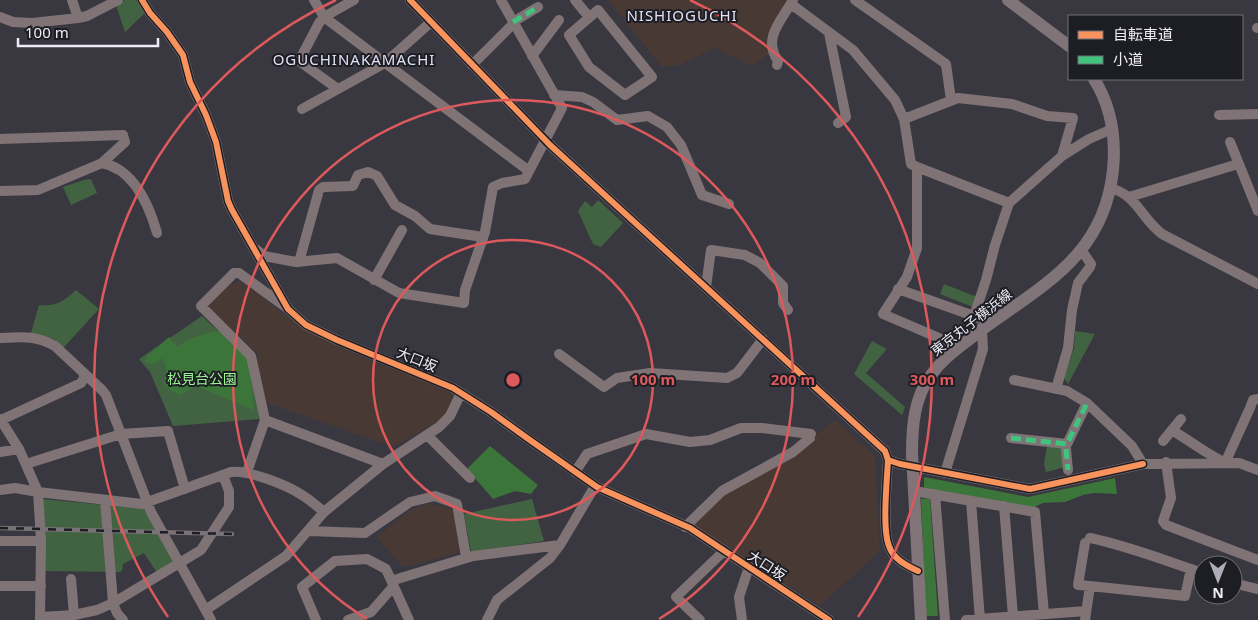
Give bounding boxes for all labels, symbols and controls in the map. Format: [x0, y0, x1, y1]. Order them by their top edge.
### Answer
district label: NISHIOGUCHI [626, 5, 738, 25]
scale bar [18, 15, 158, 47]
legend [1068, 15, 1243, 80]
text: 100 m [25, 22, 69, 42]
text: 自転車道 [1113, 24, 1173, 44]
district label: OGUCHINAKAMACHI [273, 49, 435, 69]
text: 小道 [1113, 49, 1143, 69]
street label: 東京丸子横浜線 [927, 284, 1015, 360]
street label: 大口坂 [394, 342, 440, 376]
park label: 松見台公園 [167, 369, 237, 388]
text: 100 m [631, 369, 675, 389]
text: 200 m [771, 369, 815, 389]
text: 300 m [910, 369, 954, 389]
centre of rings [504, 371, 522, 389]
street label: 大口坂 [744, 546, 790, 584]
north arrow [1193, 555, 1243, 605]
text: N [1212, 584, 1224, 603]

